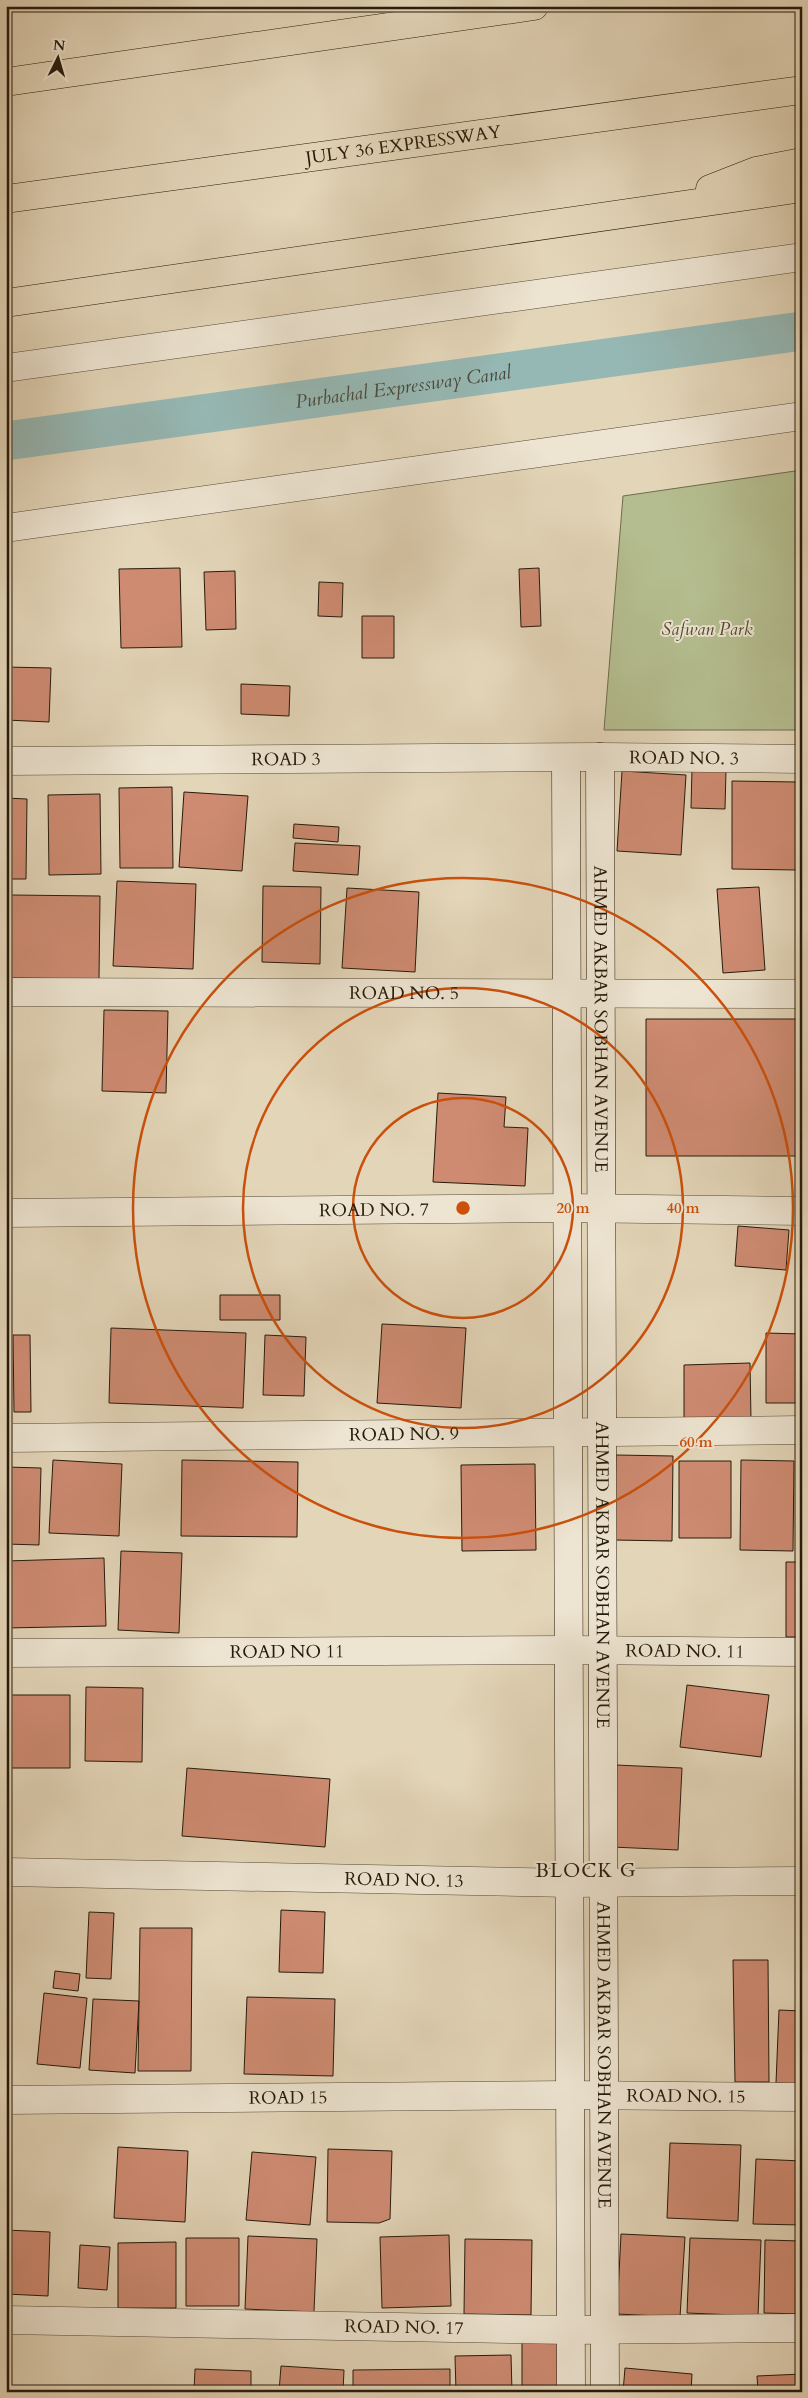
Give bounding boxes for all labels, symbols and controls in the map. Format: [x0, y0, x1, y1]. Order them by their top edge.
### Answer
north arrow [32, 32, 82, 82]
text: N [52, 36, 66, 56]
street label: JULY 36 EXPRESSWAY [301, 119, 503, 171]
water label: Purbachal Expressway Canal [294, 359, 514, 415]
park label: Safwan Park [661, 617, 753, 642]
street label: ROAD NO. 3 [629, 745, 739, 771]
street label: ROAD 3 [251, 747, 321, 772]
street label: AHMED AKBAR SOBHAN AVENUE [587, 865, 613, 1173]
street label: ROAD NO. 5 [349, 981, 459, 1006]
street label: ROAD NO. 7 [319, 1197, 429, 1223]
text: 20 m [556, 1198, 590, 1218]
text: 40 m [666, 1198, 700, 1218]
centre of rings [454, 1199, 472, 1217]
street label: ROAD NO. 9 [349, 1421, 459, 1448]
street label: AHMED AKBAR SOBHAN AVENUE [589, 1421, 615, 1729]
text: 60 m [679, 1432, 713, 1452]
street label: ROAD NO. 11 [625, 1638, 745, 1665]
street label: ROAD NO 11 [230, 1639, 344, 1665]
district label: BLOCK G [535, 1857, 637, 1884]
street label: ROAD NO. 13 [344, 1867, 464, 1894]
street label: AHMED AKBAR SOBHAN AVENUE [590, 1901, 616, 2209]
street label: ROAD NO. 15 [626, 2083, 746, 2110]
street label: ROAD 15 [248, 2085, 328, 2111]
street label: ROAD NO. 17 [344, 2314, 464, 2341]

